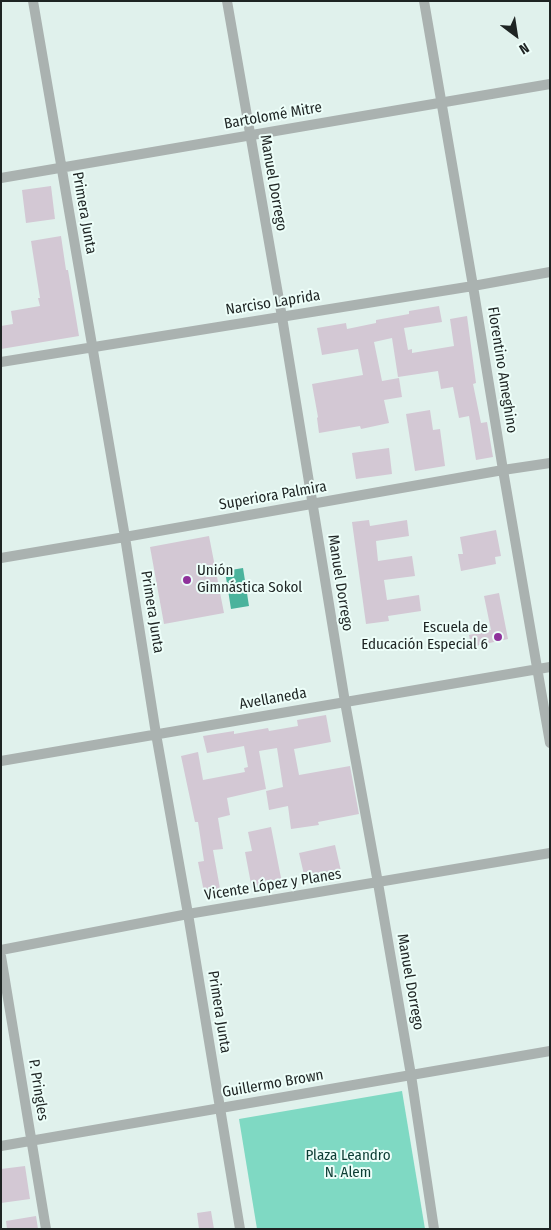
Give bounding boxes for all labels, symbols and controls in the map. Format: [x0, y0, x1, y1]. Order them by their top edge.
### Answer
north arrow [491, 10, 541, 60]
text: N [516, 39, 532, 58]
street label: Bartolomé Mitre [223, 99, 323, 133]
street label: Manuel Dorrego [256, 133, 290, 233]
street label: Primera Junta [68, 170, 100, 256]
street label: Narciso Laprida [224, 287, 322, 319]
street label: Florentino Ameghino [483, 306, 521, 434]
street label: Superiora Palmira [218, 478, 328, 514]
street label: Manuel Dorrego [323, 533, 357, 633]
place label: Unión Gimnástica Sokol [197, 562, 302, 597]
street label: Primera Junta [137, 570, 167, 654]
marker: Unión Gimnástica Sokol [181, 574, 193, 586]
place label: Escuela de Educación Especial 6 [361, 619, 488, 654]
marker: Escuela de Educación Especial 6 [492, 631, 504, 643]
street label: Avellaneda [238, 684, 308, 714]
street label: Vicente López y Planes [203, 865, 343, 905]
street label: Manuel Dorrego [393, 932, 427, 1032]
street label: Primera Junta [204, 970, 234, 1054]
street label: P. Pringles [24, 1058, 52, 1122]
street label: Guillermo Brown [221, 1066, 325, 1102]
park label: Plaza Leandro N. Alem [305, 1147, 391, 1182]

